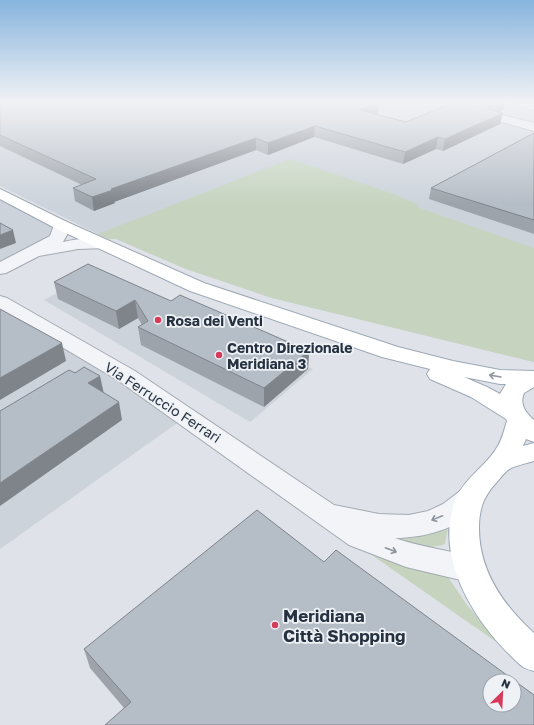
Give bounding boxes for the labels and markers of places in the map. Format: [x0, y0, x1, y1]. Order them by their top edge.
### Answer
place label: Rosa dei Venti [166, 312, 263, 329]
marker: Rosa dei Venti [153, 315, 163, 325]
place label: Centro Direzionale Meridiana 3 [227, 339, 353, 372]
marker: Centro Direzionale Meridiana 3 [214, 350, 224, 360]
place label: Meridiana Città Shopping [283, 605, 405, 646]
marker: Meridiana Città Shopping [270, 620, 280, 630]

